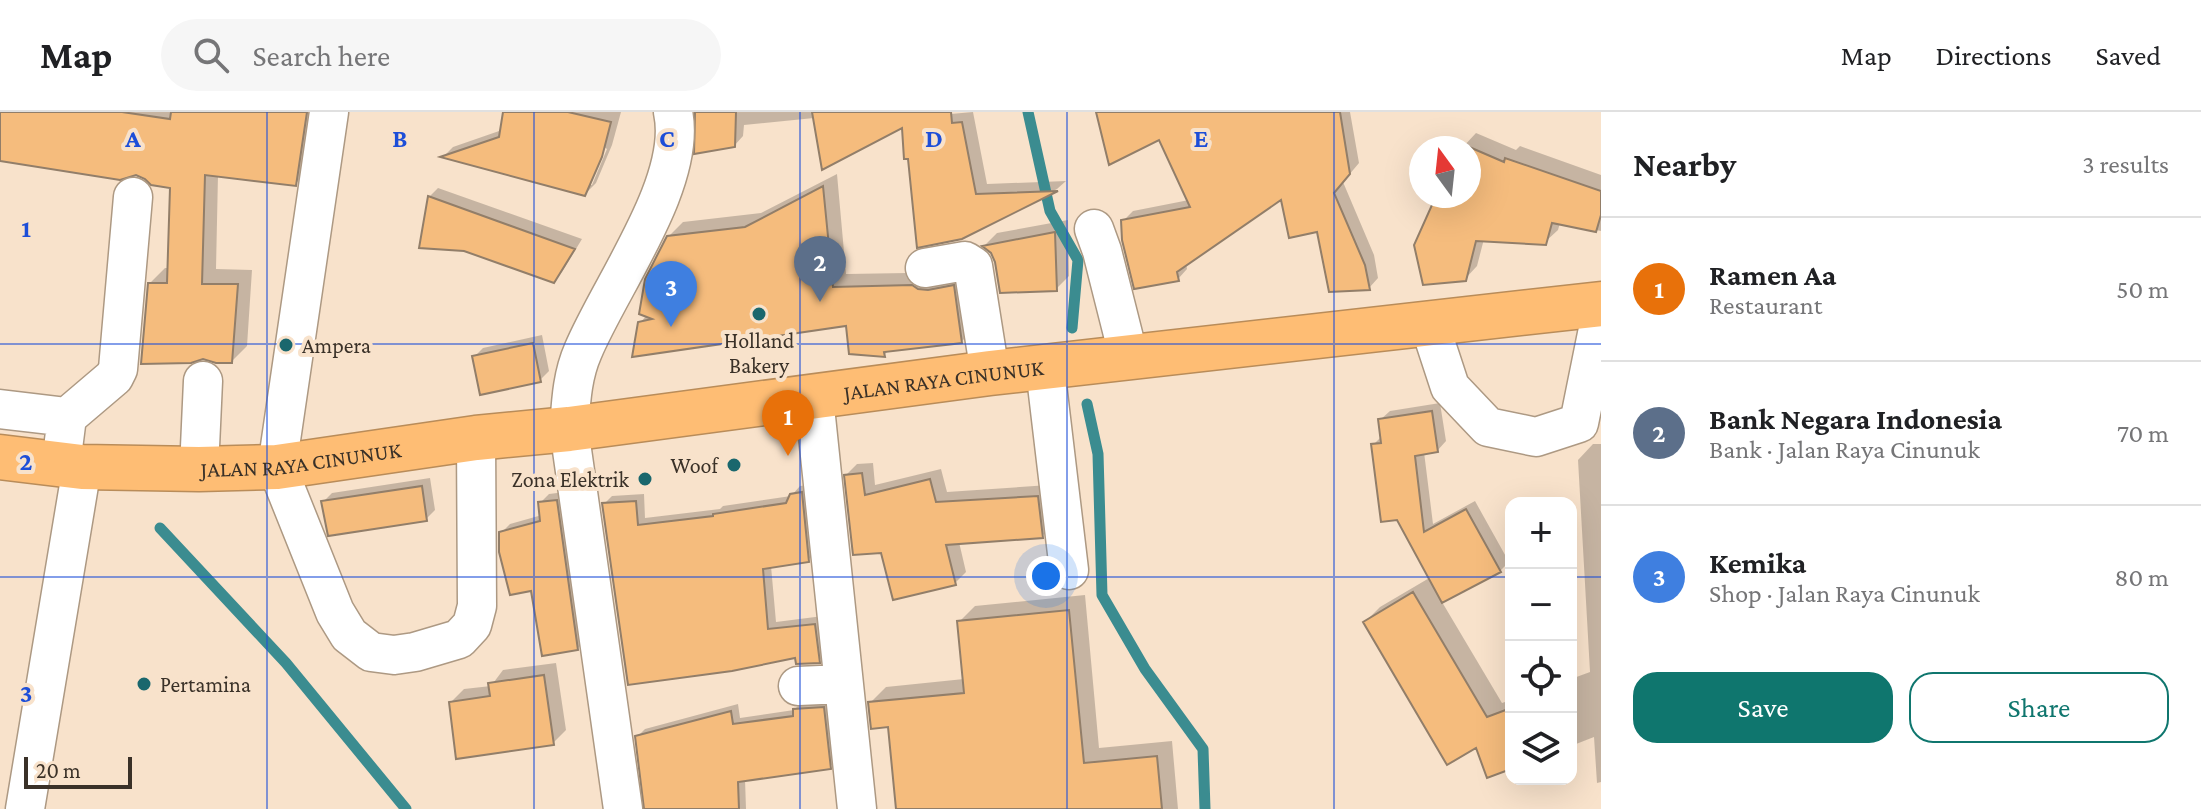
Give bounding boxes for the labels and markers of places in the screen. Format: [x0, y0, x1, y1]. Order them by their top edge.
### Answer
pin: 2 [794, 236, 846, 302]
pin: 3 [645, 261, 697, 327]
marker: Holland Bakery [750, 305, 768, 323]
place label: Holland Bakery [724, 328, 795, 378]
place label: Ampera [302, 333, 371, 358]
marker: Ampera [277, 336, 295, 354]
pin: 1 [762, 390, 814, 456]
place label: Woof [670, 453, 719, 478]
marker: Woof [725, 456, 743, 474]
place label: Zona Elektrik [511, 467, 629, 492]
marker: Zona Elektrik [636, 470, 654, 488]
place label: Pertamina [160, 672, 251, 697]
marker: Pertamina [135, 675, 153, 693]

